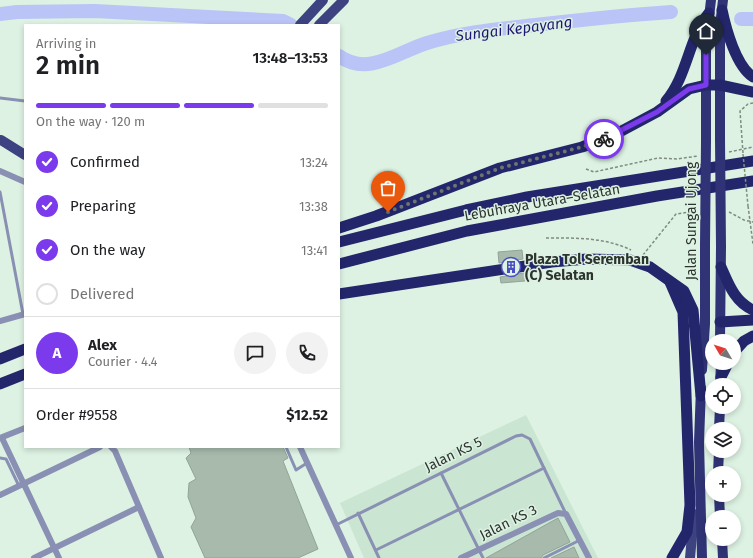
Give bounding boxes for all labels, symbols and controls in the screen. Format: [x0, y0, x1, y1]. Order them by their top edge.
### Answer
water label: Sungai Kepayang [454, 13, 573, 45]
pin [689, 14, 723, 55]
icon: home [695, 20, 717, 42]
text: Arriving in [36, 36, 96, 51]
text: 13:48–13:53 [252, 49, 328, 67]
text: 2 min [36, 50, 100, 81]
text: On the way · 120 m [36, 114, 145, 129]
courier [584, 119, 624, 159]
icon: bike [593, 128, 615, 150]
icon: check [36, 151, 58, 173]
text: Confirmed [70, 153, 140, 171]
text: 13:24 [300, 155, 328, 170]
street label: Jalan Sungai Ujong [683, 161, 700, 280]
pin [371, 171, 405, 212]
icon: bag [377, 177, 399, 199]
street label: Lebuhraya Utara–Selatan [463, 180, 621, 225]
icon: check [36, 195, 58, 217]
text: Preparing [70, 197, 135, 215]
text: 13:38 [299, 199, 328, 214]
icon: check [36, 239, 58, 261]
text: On the way [70, 241, 145, 259]
text: 13:41 [301, 243, 328, 258]
place label: Plaza Tol Seremban (C) Selatan [525, 251, 649, 284]
building icon: Plaza Tol Seremban (C) Selatan [500, 256, 522, 278]
text: Delivered [70, 285, 134, 303]
button: chat [234, 332, 276, 374]
button: phone [286, 332, 328, 374]
north arrow [705, 334, 741, 370]
map controls [705, 334, 741, 546]
text: Alex [88, 336, 117, 354]
text: A [53, 344, 61, 362]
text: Courier · 4.4 [88, 354, 158, 369]
button: locate [705, 378, 741, 414]
text: Order #9558 [36, 406, 118, 424]
text: $12.52 [286, 406, 328, 424]
button: layers [705, 422, 741, 458]
street label: Jalan KS 5 [422, 433, 485, 476]
button: + [705, 466, 741, 502]
street label: Jalan KS 3 [477, 501, 540, 544]
button: − [705, 510, 741, 546]

